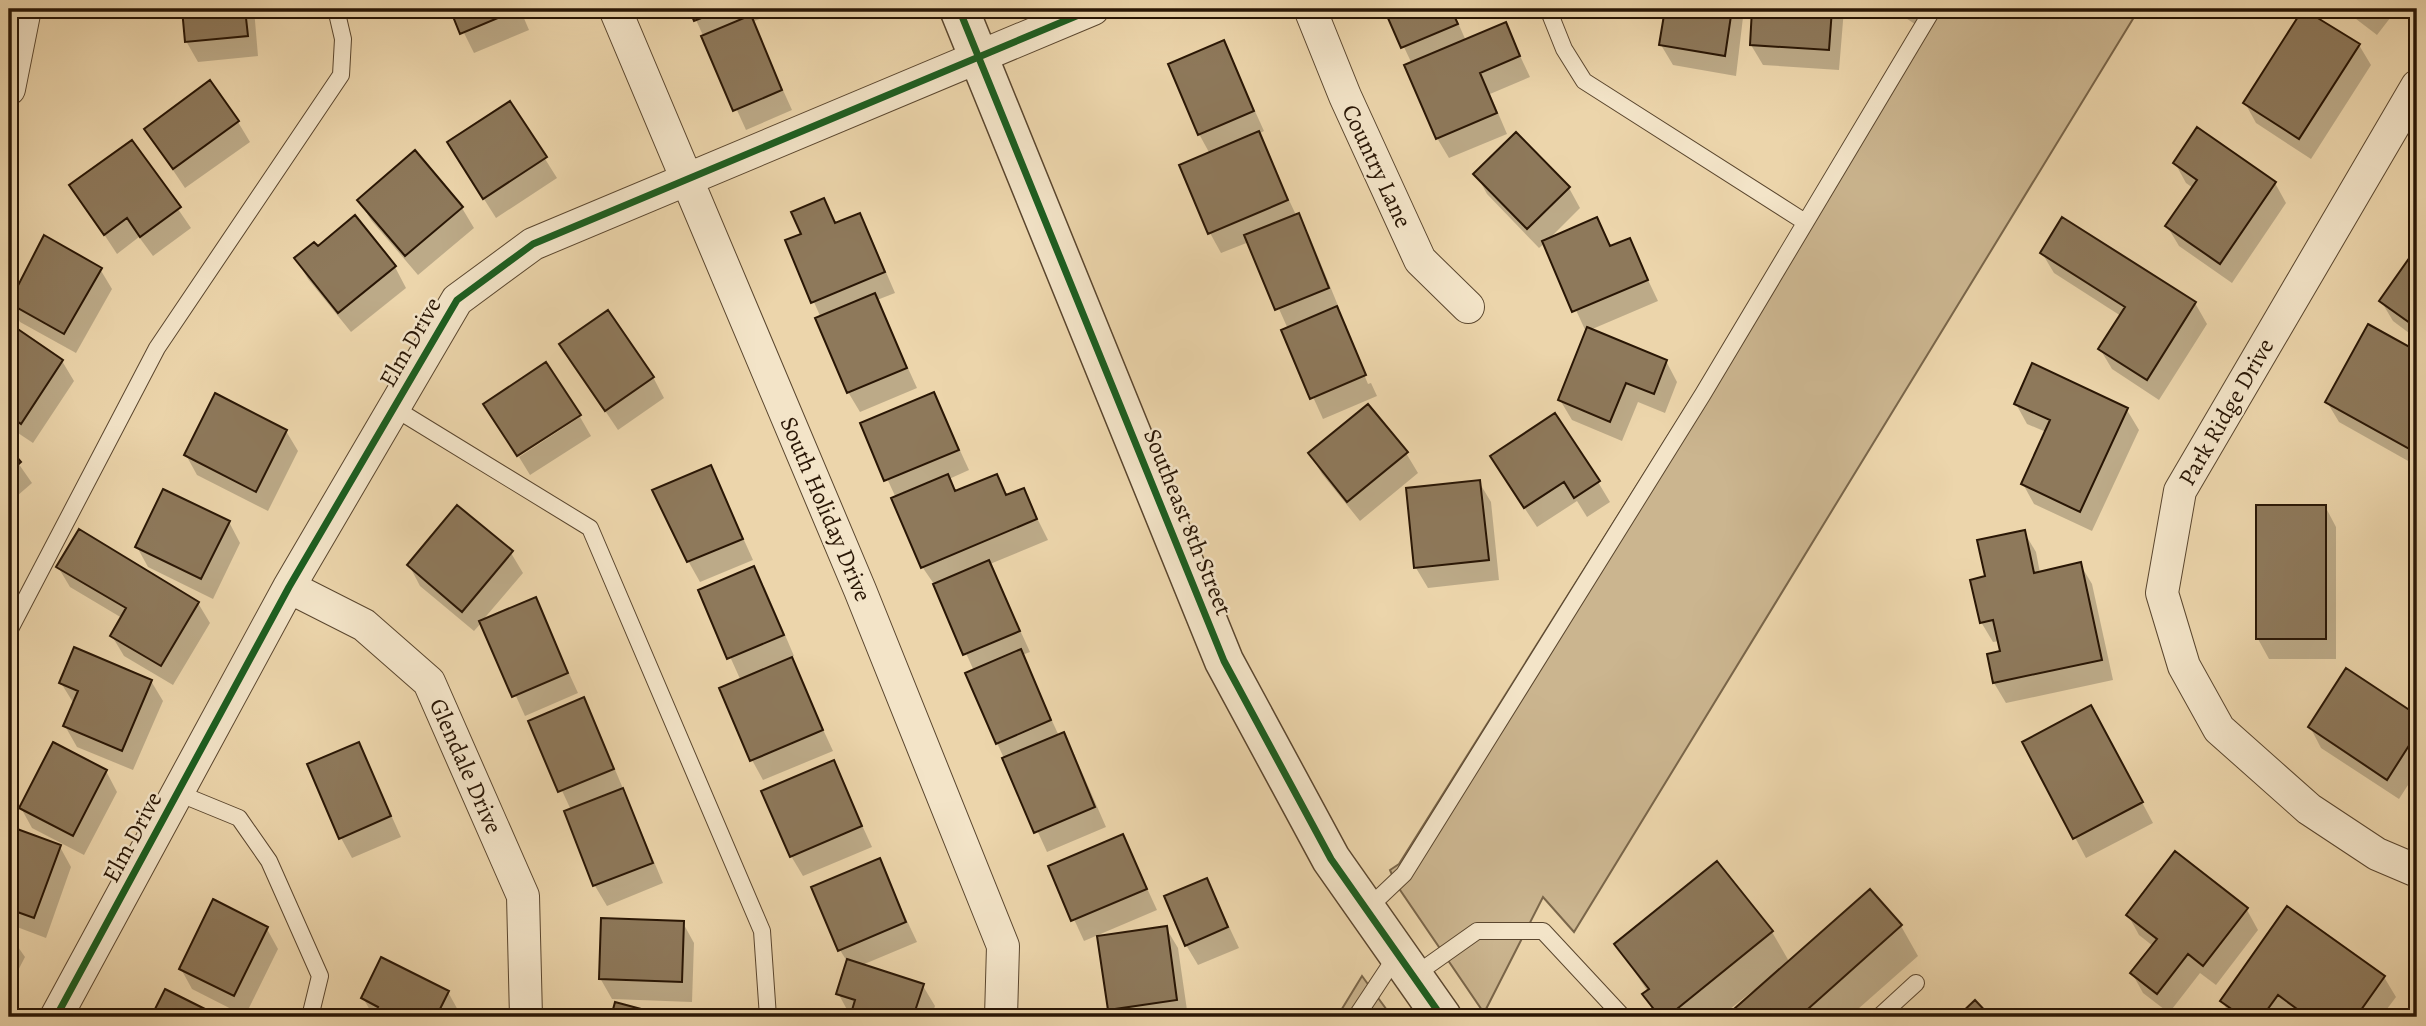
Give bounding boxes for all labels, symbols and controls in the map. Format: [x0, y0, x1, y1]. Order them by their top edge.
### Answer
street label: Country Lane [1334, 99, 1420, 233]
street label: Elm Drive [371, 291, 449, 393]
street label: Park Ridge Drive [2171, 332, 2281, 492]
street label: South Holiday Drive [773, 412, 879, 606]
street label: Southeast 8th Street [1136, 424, 1240, 620]
street label: Glendale Drive [422, 693, 510, 839]
street label: Elm Drive [95, 786, 169, 888]

